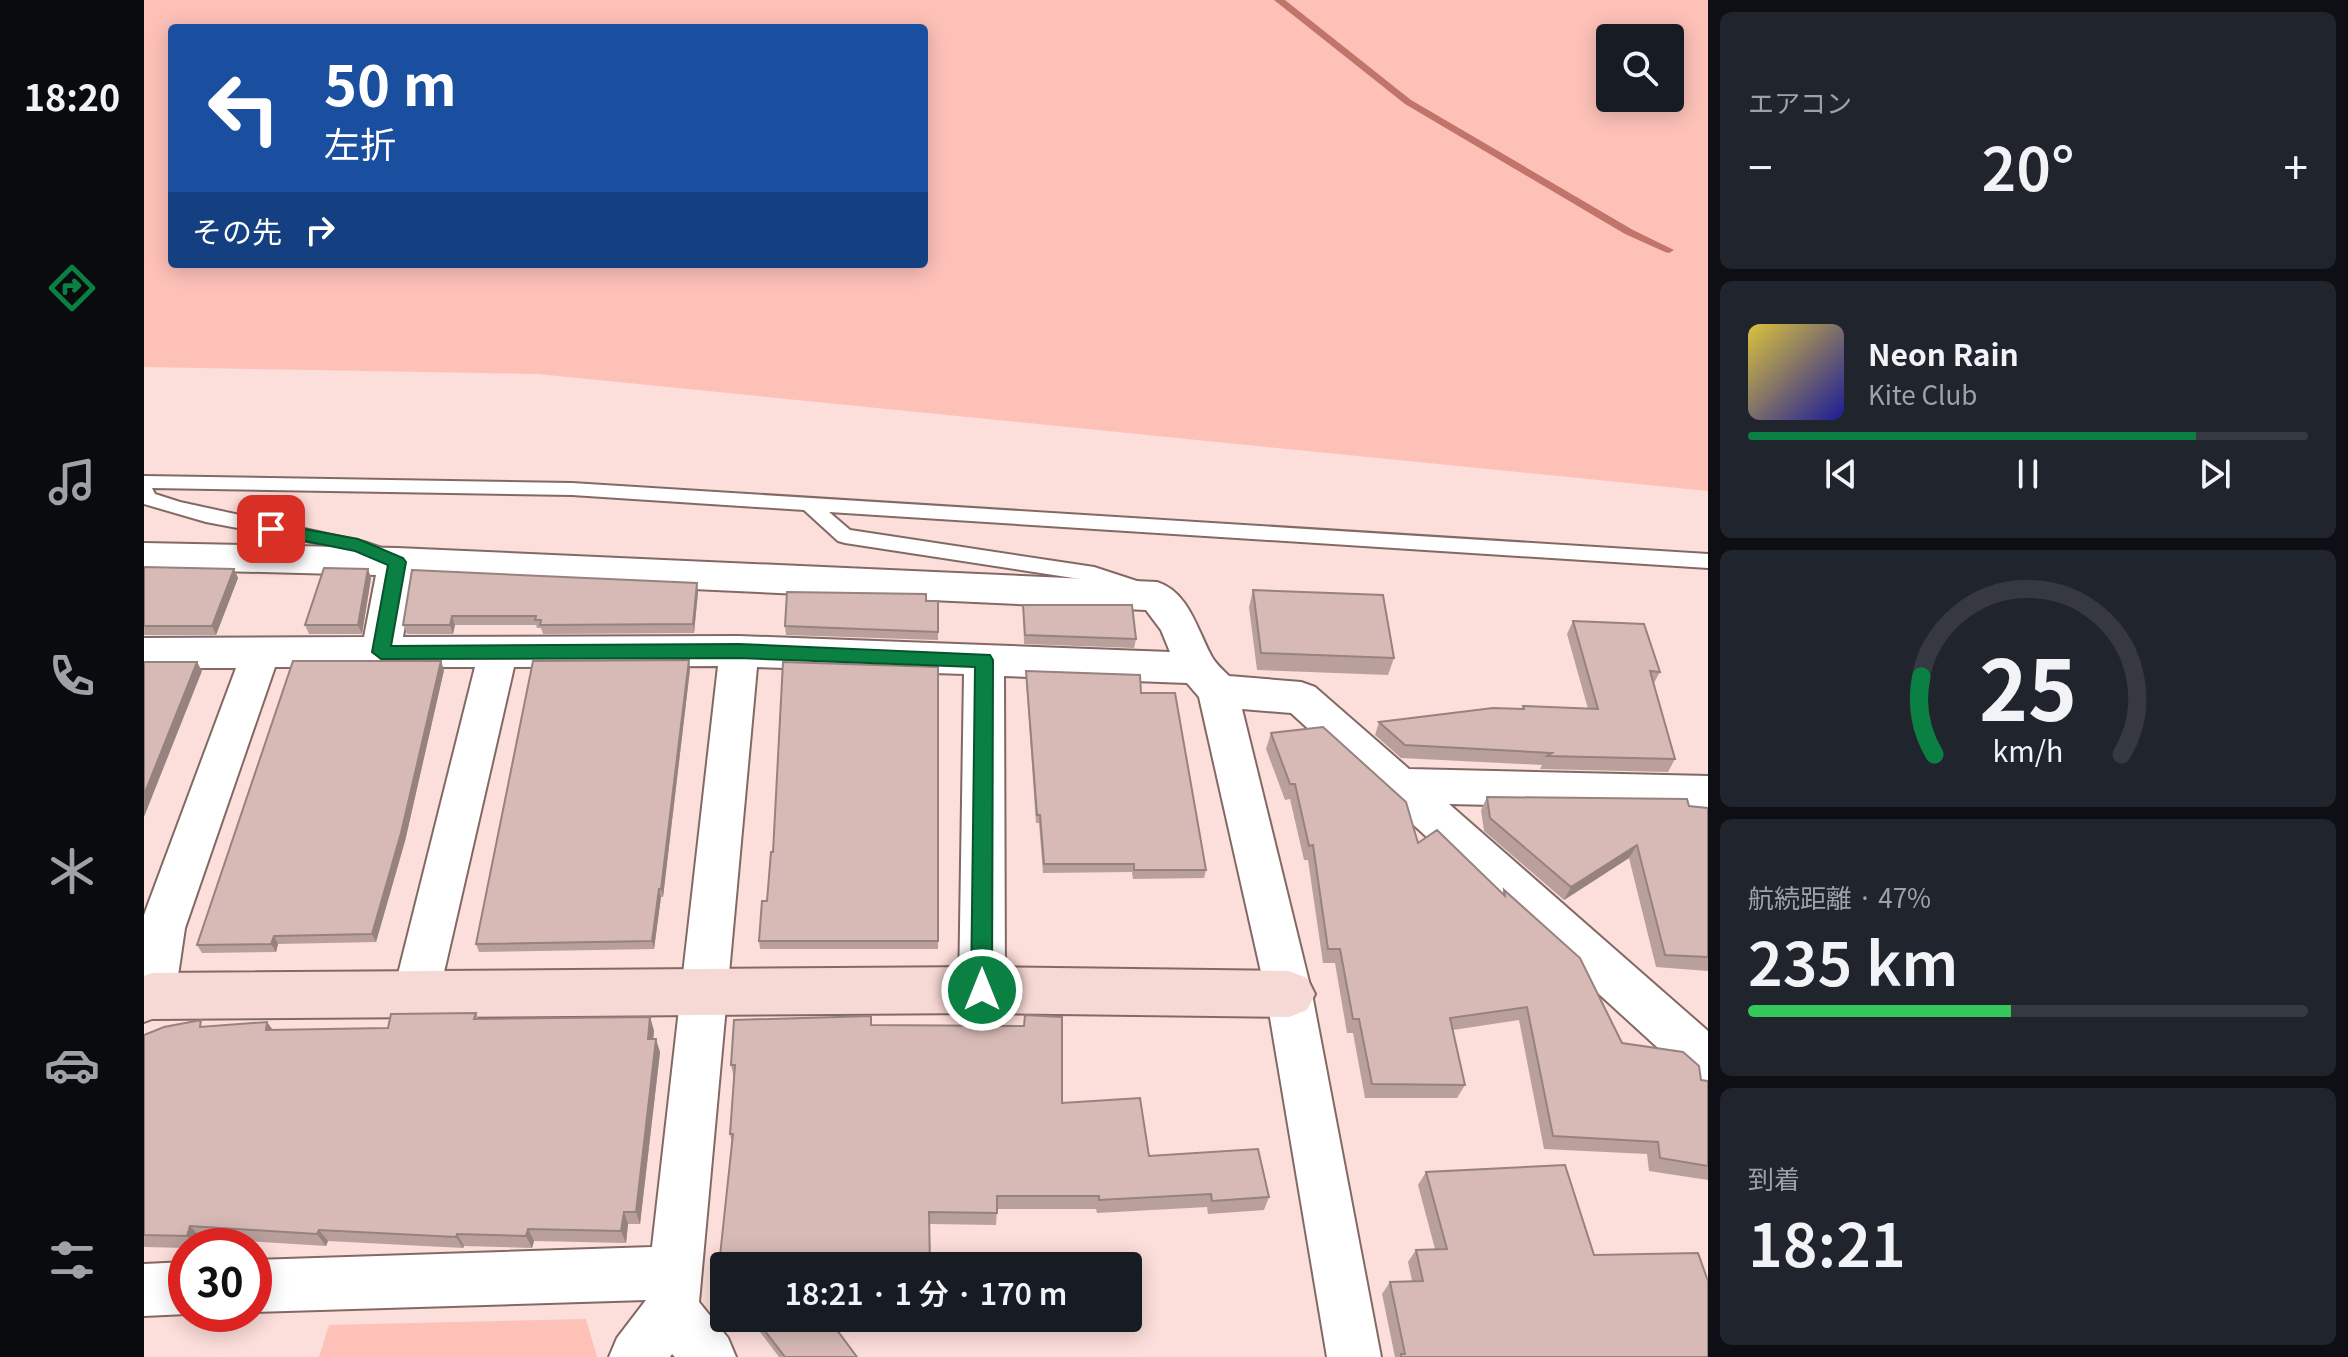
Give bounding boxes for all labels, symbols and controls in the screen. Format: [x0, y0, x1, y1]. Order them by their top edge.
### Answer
map controls [1596, 24, 1684, 112]
button: search [1596, 24, 1684, 112]
text: 50 m [324, 41, 457, 122]
icon: left [192, 56, 296, 160]
text: 18:20 [24, 69, 120, 121]
text: エアコン [1748, 83, 1852, 120]
text: 左折 [324, 116, 396, 168]
text: 20° [1981, 121, 2075, 208]
text: − [1748, 133, 1772, 197]
text: + [2284, 133, 2308, 197]
text: その先 [192, 208, 282, 252]
icon: right [298, 208, 342, 252]
icon: directions [44, 260, 100, 316]
text: Neon Rain [1868, 331, 2019, 375]
text: Kite Club [1868, 375, 1977, 412]
icon: previous [1819, 452, 1863, 496]
icon: pause [2006, 452, 2050, 496]
icon: next [2193, 452, 2237, 496]
icon: music [44, 454, 100, 510]
pin [237, 495, 305, 563]
icon: arrive [249, 507, 293, 551]
text: 25 [1979, 623, 2077, 744]
icon: phone [44, 648, 100, 704]
text: km/h [1993, 729, 2063, 770]
icon: climate [44, 843, 100, 899]
text: 航続距離 · 47% [1748, 878, 1931, 915]
text: 235 km [1748, 916, 1958, 1003]
position arrow [940, 948, 1024, 1032]
icon: car [44, 1037, 100, 1093]
text: 到着 [1748, 1159, 1800, 1196]
text: 18:21 [1748, 1197, 1906, 1284]
speed limit sign: 30 [168, 1228, 272, 1332]
icon: filters [44, 1232, 100, 1288]
text: 18:21 · 1 分 · 170 m [785, 1270, 1067, 1314]

